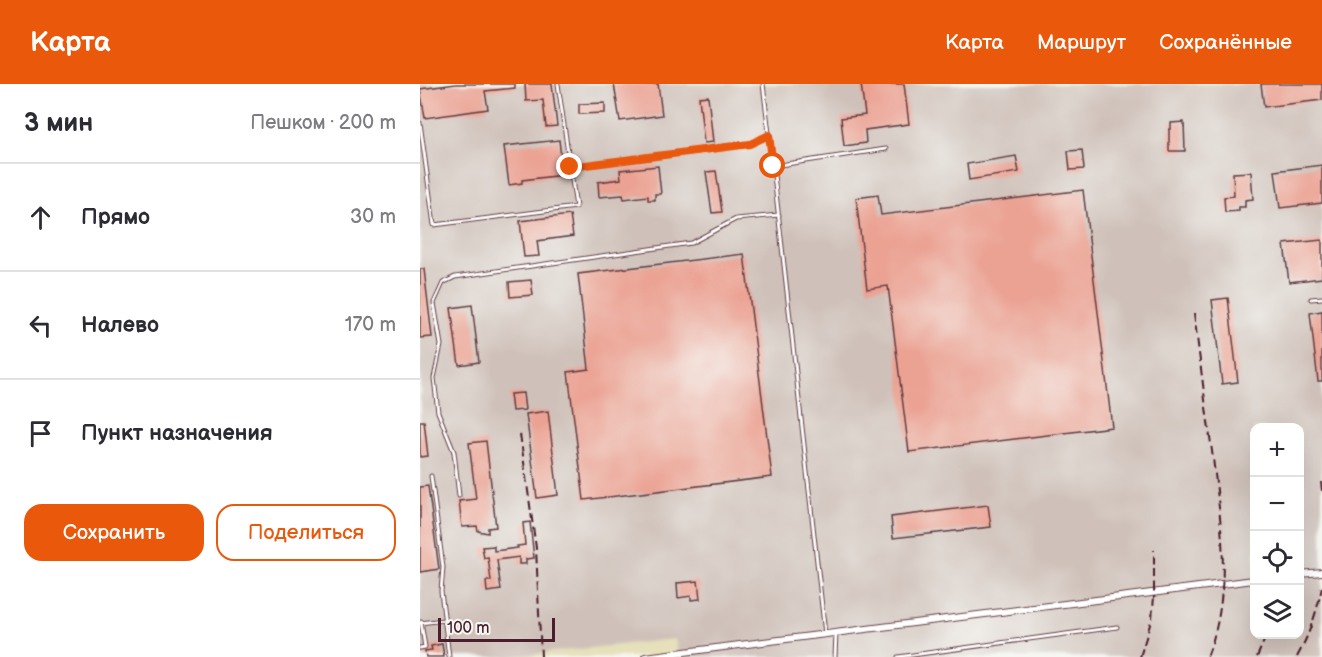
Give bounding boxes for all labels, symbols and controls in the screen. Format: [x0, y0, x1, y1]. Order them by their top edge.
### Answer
text: Карта [30, 26, 110, 59]
text: Карта [945, 30, 1004, 55]
text: Маршрут [1037, 30, 1126, 55]
text: Сохранённые [1159, 30, 1292, 55]
text: 3 мин [24, 108, 93, 139]
text: Пешком · 200 m [250, 111, 396, 135]
route start [759, 152, 785, 178]
route end [556, 153, 582, 179]
icon: ahead [24, 201, 57, 234]
text: Прямо [81, 204, 150, 231]
text: 30 m [350, 205, 396, 229]
icon: left [24, 309, 57, 342]
text: Налево [81, 312, 159, 339]
text: 170 m [345, 313, 396, 337]
icon: arrive [24, 417, 57, 450]
text: Пункт назначения [81, 420, 273, 447]
map controls [1250, 423, 1304, 639]
button: + [1250, 423, 1304, 477]
button: − [1250, 477, 1304, 531]
button: Сохранить [24, 504, 204, 561]
button: Поделиться [216, 504, 396, 561]
button: locate [1250, 531, 1304, 585]
button: layers [1250, 585, 1304, 639]
scale bar [438, 615, 555, 642]
text: 100 m [447, 619, 490, 638]

